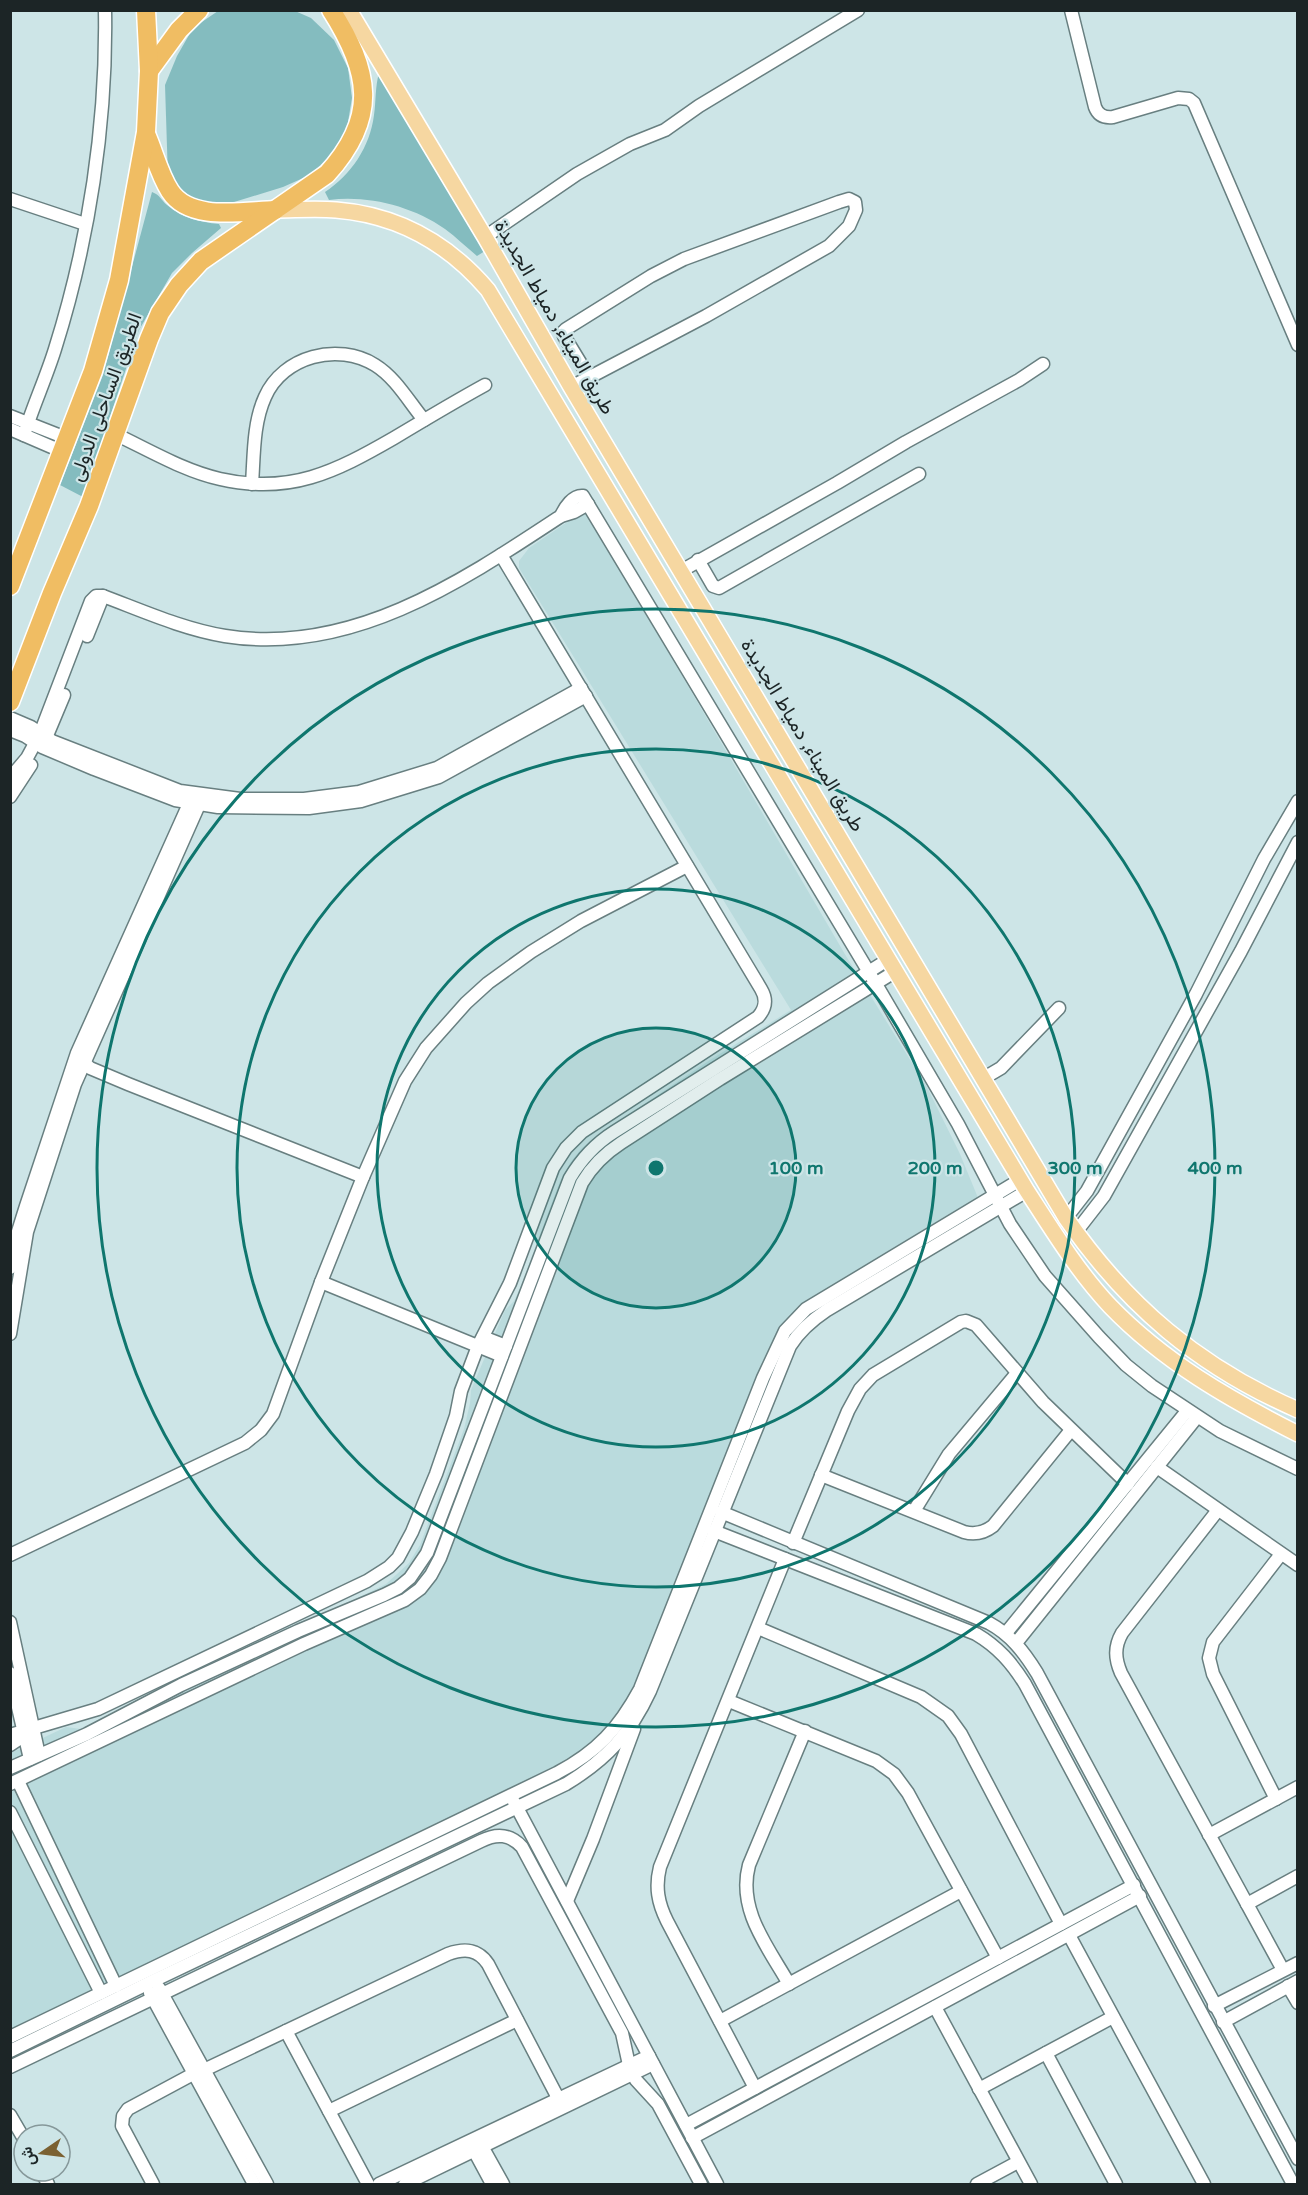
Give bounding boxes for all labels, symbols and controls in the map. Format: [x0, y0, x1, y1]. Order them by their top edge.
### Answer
street label: طريق الميناء, دمياط الجديدة [489, 216, 620, 419]
street label: الطريق الساحلى الدولى [64, 310, 148, 485]
street label: طريق الميناء, دمياط الجديدة [735, 635, 869, 836]
text: 100 m [768, 1157, 824, 1179]
text: 200 m [907, 1157, 963, 1179]
text: 300 m [1047, 1157, 1103, 1179]
text: 400 m [1187, 1157, 1243, 1179]
centre of rings [646, 1158, 666, 1178]
north arrow [12, 2123, 72, 2183]
text: ش [16, 2145, 40, 2168]

